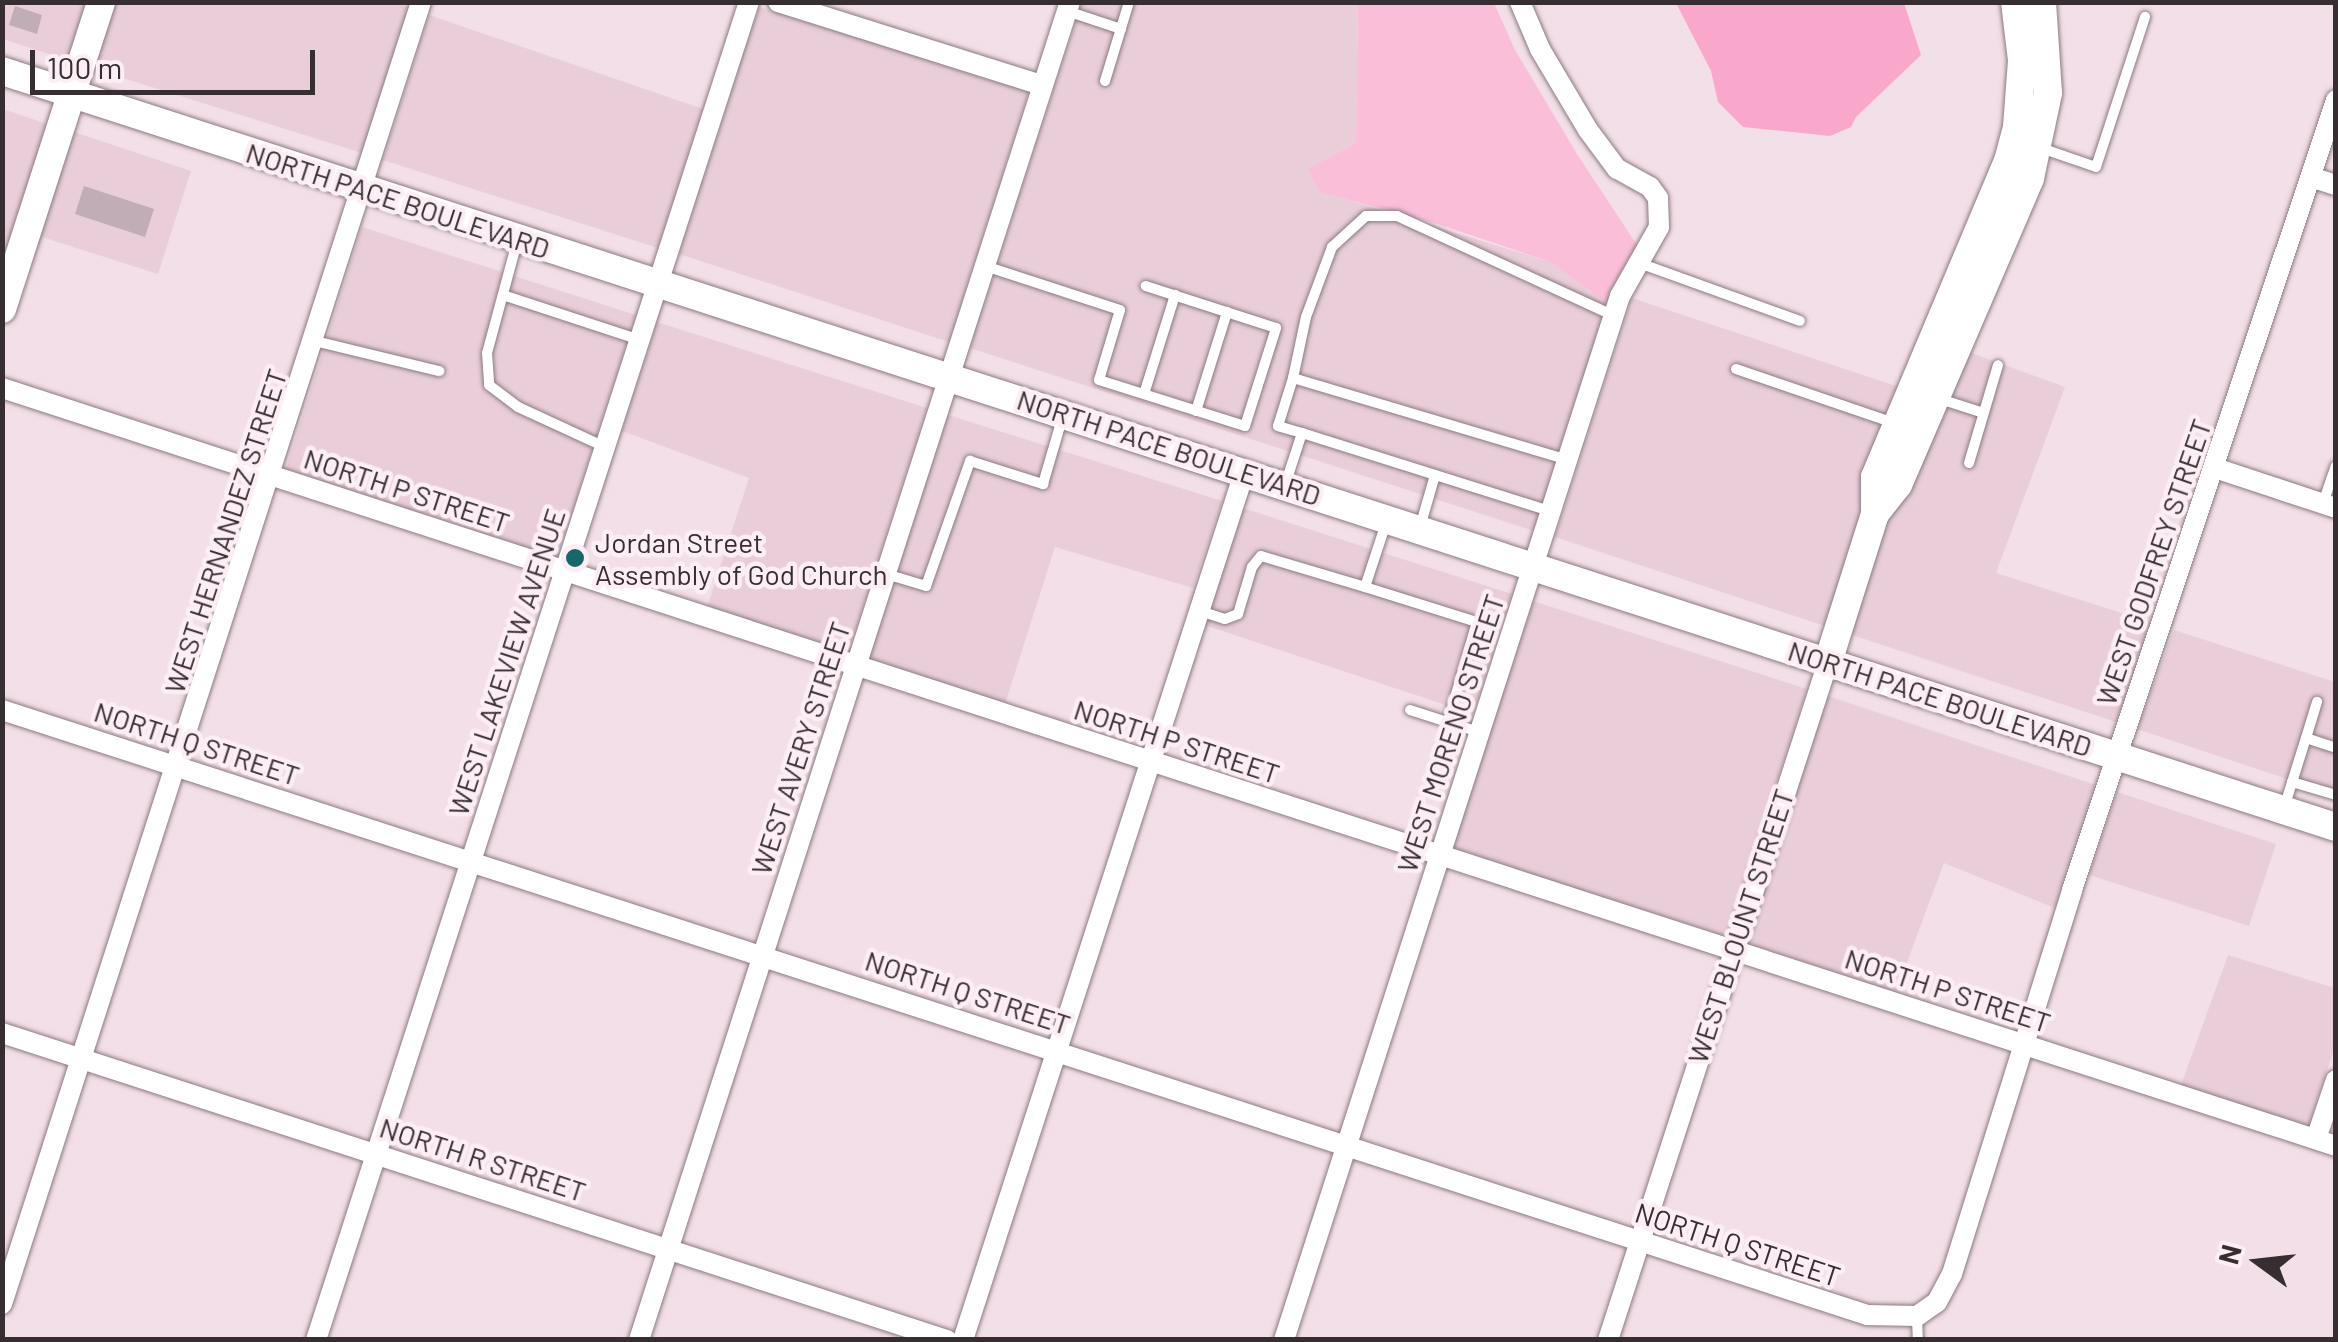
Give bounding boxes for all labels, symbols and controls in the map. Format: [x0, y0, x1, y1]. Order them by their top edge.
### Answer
scale bar [35, 30, 320, 92]
text: 100 m [47, 49, 122, 85]
street label: NORTH PACE BOULEVARD [242, 135, 554, 265]
street label: WEST HERNANDEZ STREET [157, 365, 293, 697]
street label: NORTH PACE BOULEVARD [1013, 382, 1325, 512]
street label: WEST GODFREY STREET [2088, 415, 2218, 709]
street label: NORTH P STREET [300, 441, 514, 539]
street label: WEST LAKEVIEW AVENUE [440, 504, 572, 820]
place label: Jordan Street Assembly of God Church [595, 525, 888, 591]
marker: Jordan Street Assembly of God Church [564, 547, 586, 569]
street label: WEST MORENO STREET [1389, 590, 1511, 876]
street label: WEST AVERY STREET [743, 617, 857, 879]
street label: NORTH PACE BOULEVARD [1784, 633, 2096, 763]
street label: NORTH P STREET [1070, 692, 1284, 790]
street label: NORTH Q STREET [90, 694, 304, 792]
street label: WEST BLOUNT STREET [1680, 785, 1800, 1067]
street label: NORTH P STREET [1841, 941, 2055, 1039]
street label: NORTH Q STREET [861, 943, 1075, 1041]
street label: NORTH R STREET [376, 1110, 590, 1208]
street label: NORTH Q STREET [1631, 1195, 1845, 1293]
north arrow [2208, 1212, 2308, 1312]
text: N [2210, 1241, 2248, 1268]

